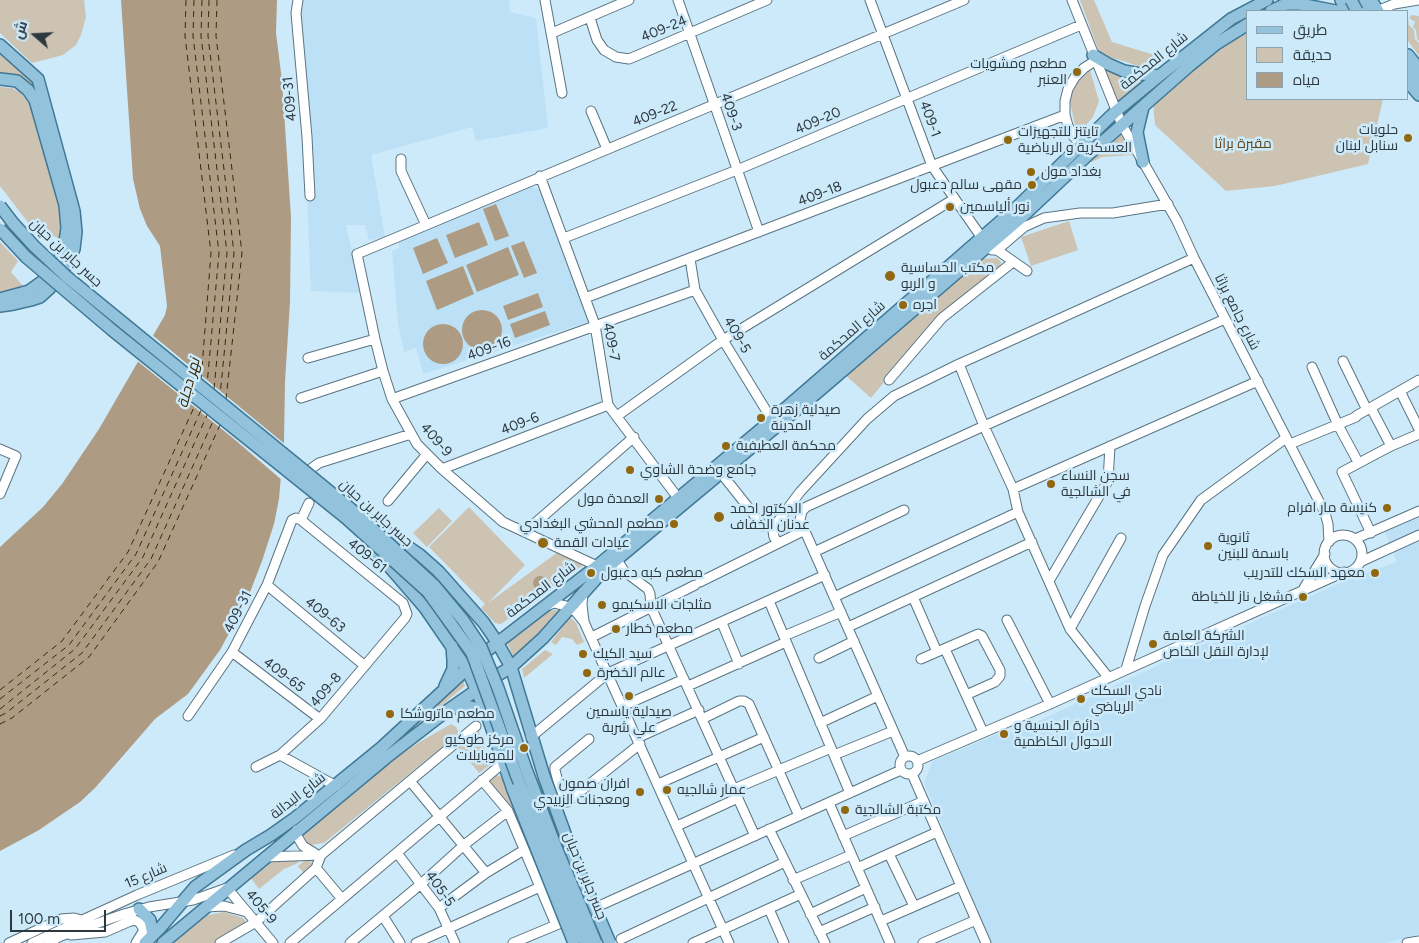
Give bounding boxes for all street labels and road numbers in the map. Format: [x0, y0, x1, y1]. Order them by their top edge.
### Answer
street label: 409-24 [639, 12, 689, 46]
street label: شارع المحكمة [1117, 28, 1191, 94]
street label: 409-31 [280, 76, 300, 122]
street label: 409-3 [717, 91, 745, 133]
street label: 409-22 [630, 97, 680, 131]
street label: 409-1 [916, 99, 944, 139]
street label: 409-20 [793, 104, 843, 138]
street label: 409-18 [796, 178, 844, 210]
street label: جسر جابر بن حيان [26, 215, 106, 291]
street label: شارع جامع براثا [1211, 271, 1263, 353]
street label: شارع المحكمة [815, 297, 889, 365]
street label: 409-5 [720, 314, 754, 356]
street label: 409-7 [599, 321, 623, 363]
street label: 409-16 [465, 333, 513, 365]
street label: 409-6 [499, 409, 541, 439]
street label: 409-9 [417, 420, 455, 460]
street label: جسر جابر بن حيان [336, 476, 416, 550]
street label: 409-61 [344, 535, 390, 577]
street label: شارع المحكمة [503, 558, 579, 622]
street label: 409-31 [220, 588, 256, 636]
street label: 409-63 [301, 594, 349, 636]
street label: 409-65 [260, 654, 308, 696]
street label: 409-8 [307, 669, 345, 711]
street label: شارع البدالة [267, 769, 329, 823]
street label: جسر جابر بن حيان [560, 830, 610, 922]
street label: شارع 15 [122, 860, 170, 892]
street label: 405-5 [422, 868, 458, 910]
street label: 405-9 [242, 886, 280, 928]

